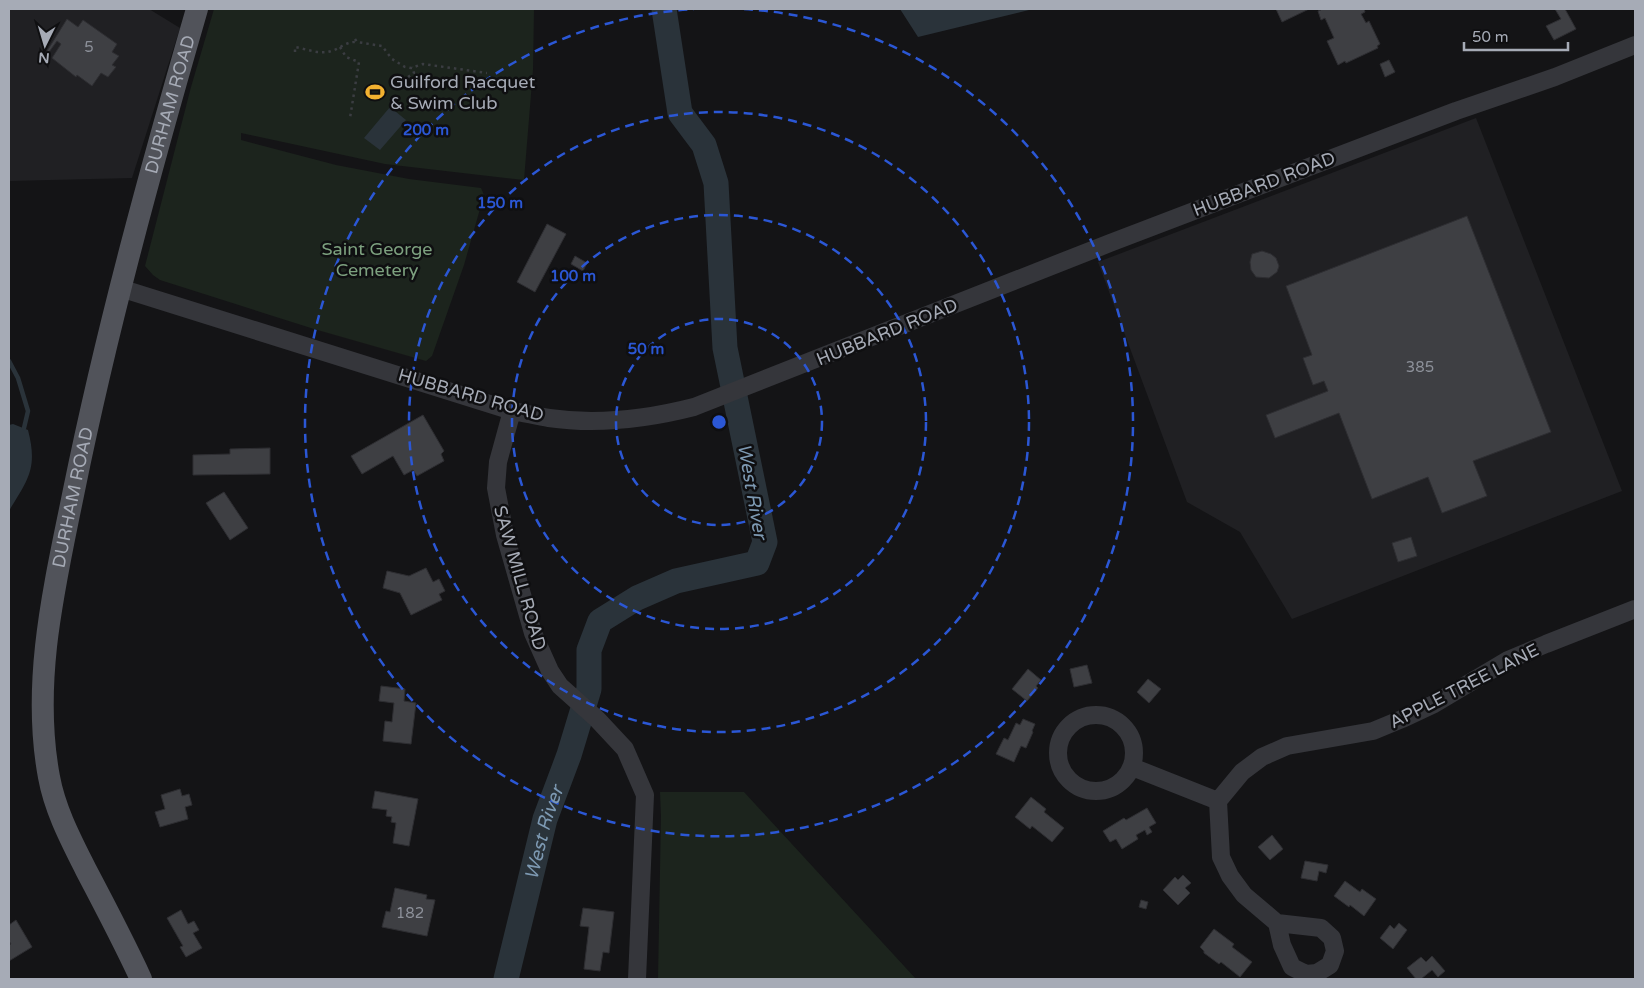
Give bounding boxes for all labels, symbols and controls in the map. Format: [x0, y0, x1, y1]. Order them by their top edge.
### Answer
north arrow [20, 20, 70, 70]
scale bar [1464, 20, 1568, 52]
text: 50 m [1472, 28, 1509, 46]
street label: DURHAM ROAD [140, 32, 200, 176]
house number: 5 [84, 38, 94, 56]
text: N [38, 48, 50, 66]
place label: Guilford Racquet & Swim Club [390, 71, 535, 114]
sports icon: Guilford Racquet & Swim Club [364, 81, 386, 103]
text: 200 m [403, 121, 449, 139]
street label: HUBBARD ROAD [1190, 147, 1338, 221]
text: 150 m [477, 194, 523, 212]
park label: Saint George Cemetery [322, 238, 432, 281]
text: 100 m [550, 267, 596, 285]
street label: HUBBARD ROAD [813, 294, 961, 370]
text: 50 m [628, 340, 664, 358]
house number: 385 [1406, 358, 1434, 376]
street label: HUBBARD ROAD [396, 364, 546, 426]
centre of rings [710, 413, 728, 431]
street label: DURHAM ROAD [47, 425, 98, 570]
water label: West River [733, 442, 772, 543]
street label: SAW MILL ROAD [489, 503, 551, 653]
street label: APPLE TREE LANE [1386, 639, 1542, 733]
water label: West River [521, 781, 569, 882]
house number: 182 [396, 904, 424, 922]

